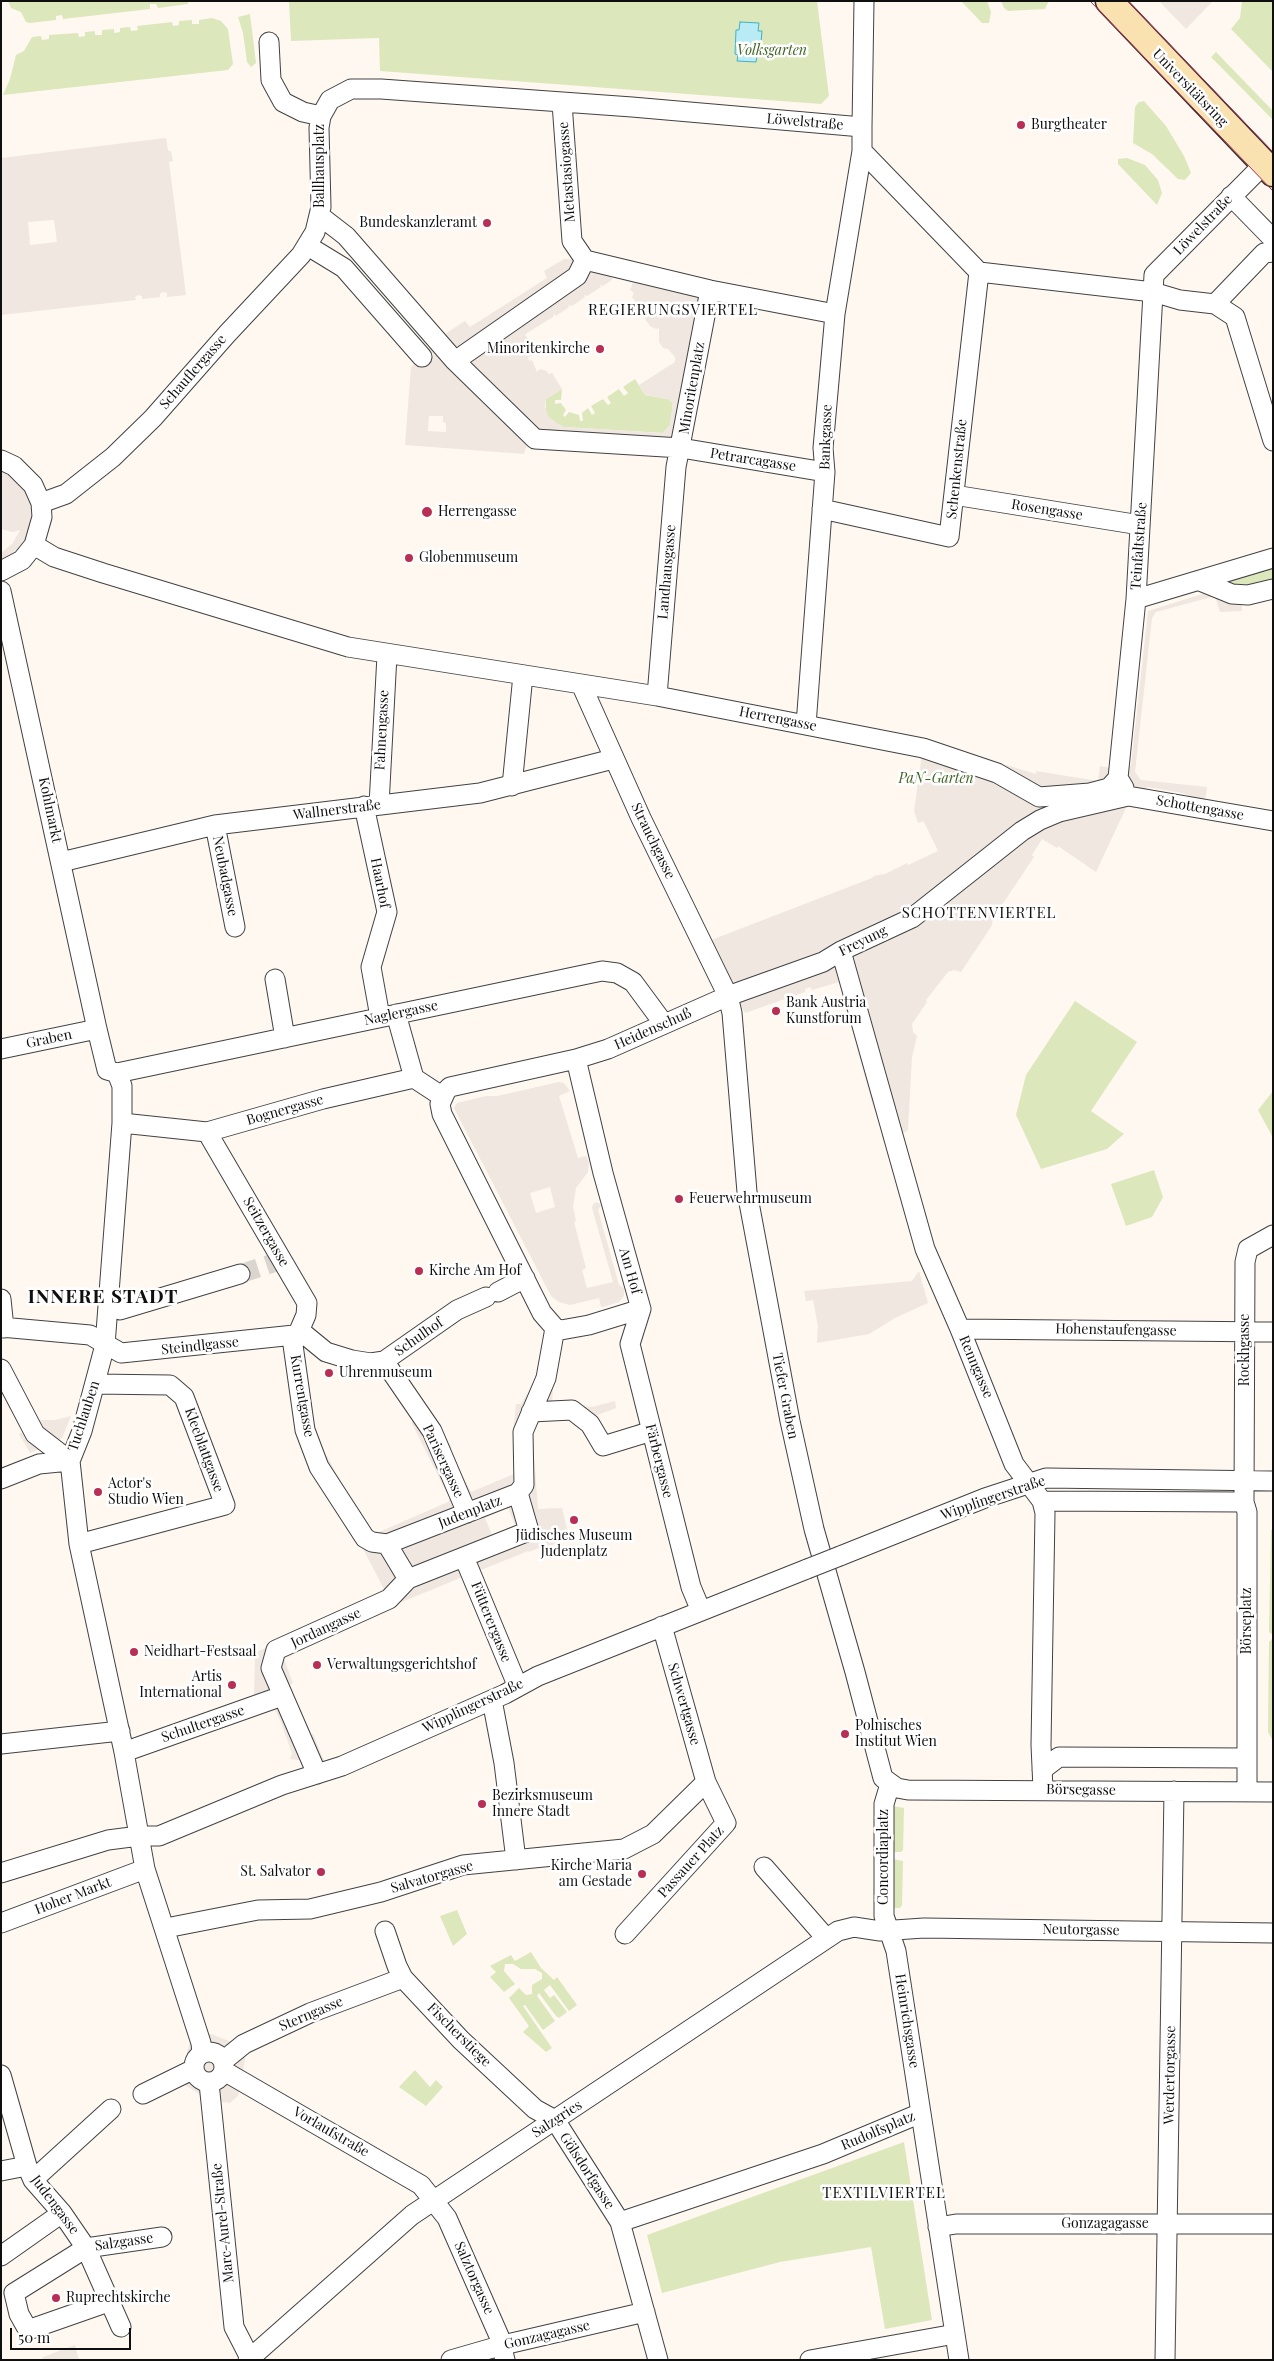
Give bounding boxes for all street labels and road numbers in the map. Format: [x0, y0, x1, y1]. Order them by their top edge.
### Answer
street label: Universitätsring [1149, 46, 1231, 130]
street label: Löwelstraße [766, 110, 844, 134]
street label: Metastasiogasse [555, 121, 579, 223]
street label: Ballhausplatz [312, 124, 328, 208]
street label: Löwelstraße [1170, 191, 1236, 259]
street label: Schauflergasse [156, 331, 230, 413]
street label: Minoritenplatz [676, 340, 708, 436]
street label: Bankgasse [816, 404, 836, 470]
street label: Schenkenstraße [943, 418, 971, 520]
street label: Petrarcagasse [709, 445, 797, 475]
street label: Rosengasse [1010, 496, 1084, 524]
street label: Teinfaltstraße [1128, 502, 1150, 590]
street label: Landhausgasse [654, 524, 680, 620]
street label: Fahnengasse [372, 689, 392, 771]
street label: Herrengasse [738, 703, 818, 735]
street label: Kohlmarkt [35, 776, 65, 844]
street label: Schottengasse [1155, 792, 1245, 824]
street label: Wallnerstraße [292, 796, 382, 824]
street label: Strauchgasse [627, 800, 679, 882]
street label: Neubadgasse [209, 834, 241, 918]
street label: Haarhof [367, 856, 393, 910]
street label: Freyung [836, 922, 890, 960]
street label: Naglergasse [363, 997, 439, 1029]
street label: Heidenschuß [612, 1005, 694, 1053]
street label: Graben [25, 1026, 73, 1052]
street label: Bognergasse [245, 1091, 325, 1129]
street label: Seitzergasse [239, 1194, 293, 1270]
street label: Am Hof [615, 1246, 645, 1296]
street label: Schulhof [392, 1314, 446, 1360]
street label: Rockhgasse [1237, 1314, 1253, 1386]
street label: Hohenstaufengasse [1055, 1321, 1177, 1339]
street label: Renngasse [955, 1333, 997, 1401]
street label: Steindlgasse [160, 1334, 240, 1358]
street label: Tiefer Graben [768, 1351, 802, 1441]
street label: Kurrentgasse [286, 1353, 318, 1439]
street label: Tuchlauben [65, 1379, 103, 1453]
street label: Kleeblattgasse [181, 1405, 227, 1495]
street label: Parisergasse [419, 1422, 467, 1500]
street label: Färbergasse [642, 1422, 676, 1500]
street label: Wipplingerstraße [939, 1472, 1047, 1524]
street label: Judenplatz [436, 1492, 504, 1532]
street label: Fütterergasse [467, 1579, 515, 1665]
street label: Börseplatz [1239, 1588, 1255, 1654]
street label: Jordangasse [288, 1605, 364, 1651]
street label: Schwertgasse [664, 1661, 704, 1747]
street label: Wipplingerstraße [420, 1675, 526, 1737]
street label: Schultergasse [159, 1702, 247, 1746]
street label: Börsegasse [1046, 1781, 1116, 1799]
street label: Concordiaplatz [876, 1809, 892, 1905]
street label: Passauer Platz [655, 1823, 727, 1901]
street label: Salvatorgasse [389, 1857, 475, 1897]
street label: Hoher Markt [32, 1874, 114, 1918]
street label: Neutorgasse [1042, 1921, 1120, 1939]
street label: Heinrichsgasse [891, 1973, 923, 2069]
street label: Sterngasse [276, 1993, 346, 2035]
street label: Fischerstiege [424, 2000, 494, 2070]
street label: Werdertorgasse [1161, 2025, 1179, 2125]
street label: Salzgries [529, 2097, 585, 2141]
street label: Vorlaufstraße [290, 2103, 372, 2161]
street label: Rudolfsplatz [839, 2108, 917, 2154]
street label: Gölsdorfgasse [556, 2129, 618, 2213]
street label: Marc-Aurel-Straße [208, 2162, 238, 2284]
street label: Judengasse [27, 2172, 83, 2238]
street label: Gonzagagasse [1061, 2216, 1149, 2232]
street label: Salzgasse [94, 2230, 154, 2254]
street label: Salztorgasse [450, 2239, 498, 2317]
street label: Gonzagagasse [502, 2317, 592, 2353]

